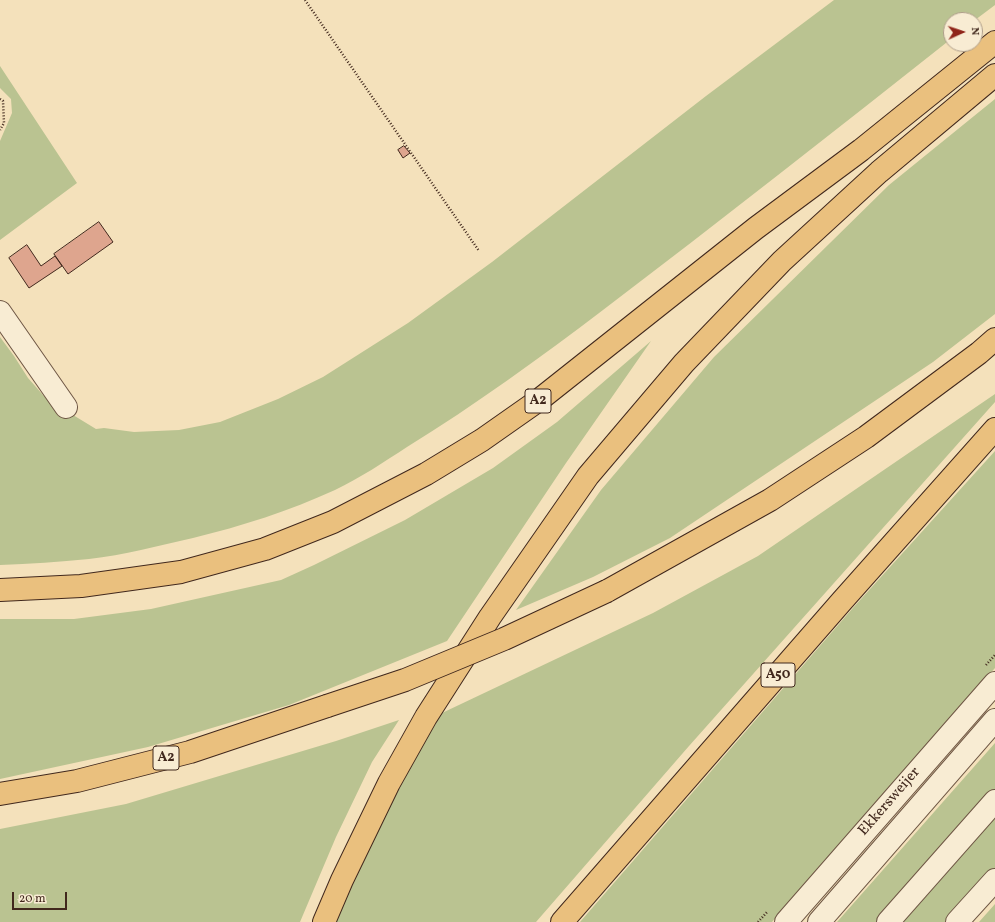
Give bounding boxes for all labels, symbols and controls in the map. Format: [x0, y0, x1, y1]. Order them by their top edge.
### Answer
north arrow [943, 12, 983, 52]
text: N [967, 27, 982, 36]
road number: A2 [525, 389, 551, 413]
road number: A50 [761, 663, 795, 687]
road number: A2 [153, 746, 179, 770]
street label: Ekkersweijer [855, 764, 925, 840]
scale bar [14, 884, 69, 910]
text: 20 m [19, 891, 46, 907]

